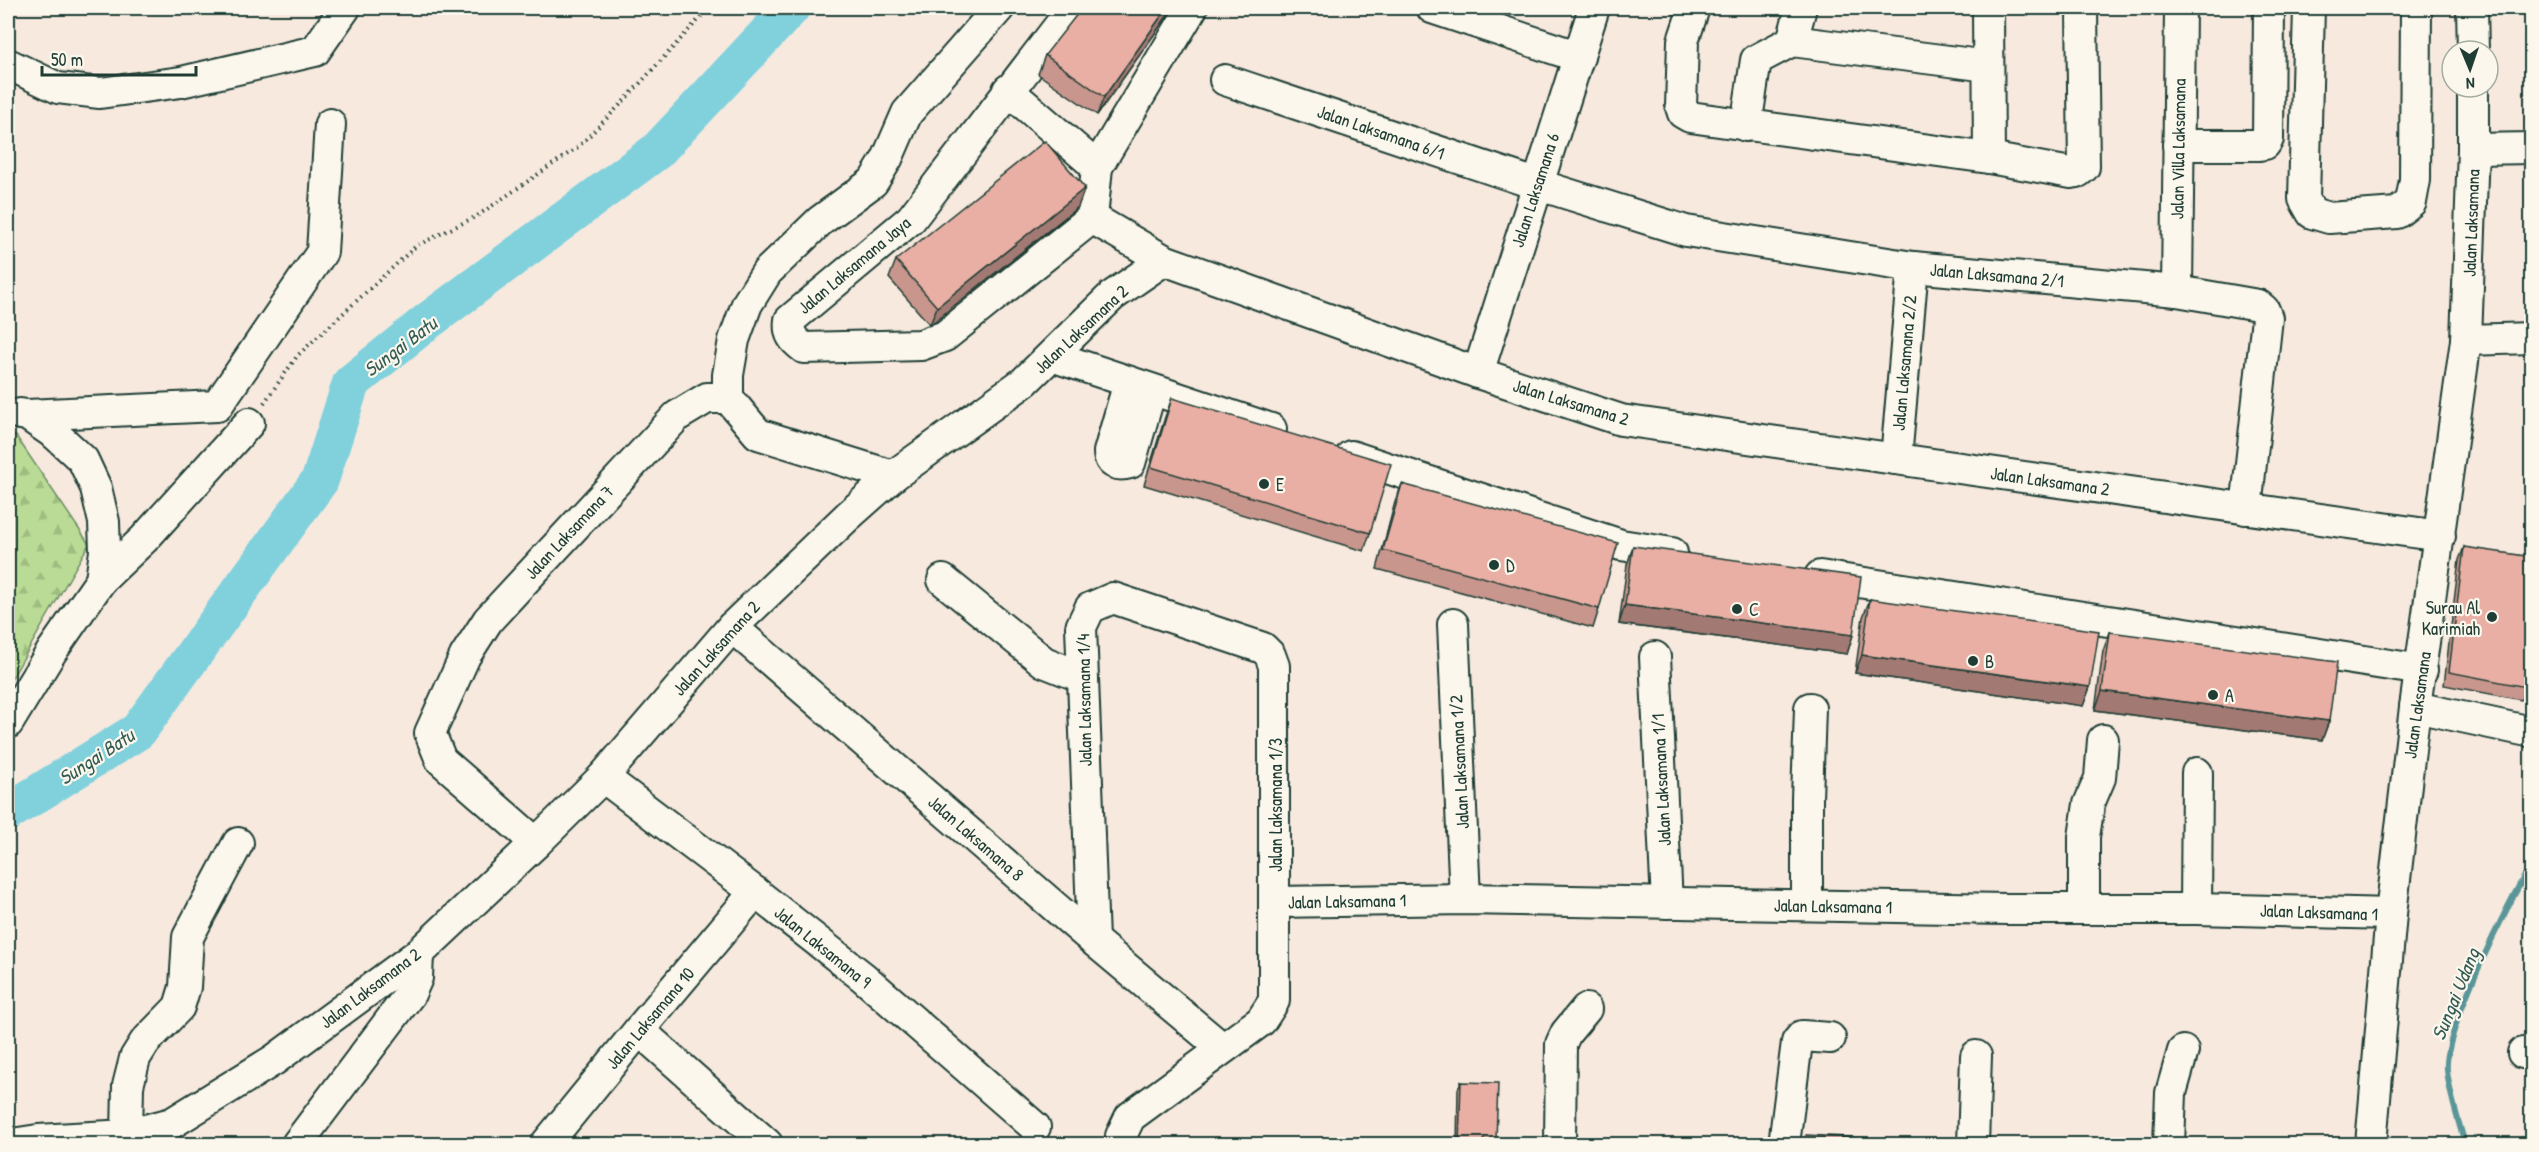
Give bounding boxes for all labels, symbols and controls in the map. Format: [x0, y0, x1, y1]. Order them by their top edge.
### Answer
scale bar [42, 39, 196, 77]
north arrow [2440, 39, 2500, 99]
text: 50 m [51, 47, 83, 72]
text: N [2465, 73, 2475, 95]
street label: Jalan Villa Laksamana [2164, 78, 2192, 220]
street label: Jalan Laksamana 6/1 [1314, 99, 1448, 165]
street label: Jalan Laksamana 6 [1505, 130, 1565, 250]
street label: Jalan Laksamana [2457, 169, 2485, 277]
street label: Jalan Laksamana Jaya [792, 210, 916, 320]
street label: Jalan Laksamana 2/1 [1929, 257, 2065, 293]
street label: Jalan Laksamana 2 [1029, 279, 1134, 379]
street label: Jalan Laksamana 2/2 [1886, 294, 1922, 432]
water label: Sungai Batu [358, 308, 444, 383]
street label: Jalan Laksamana 2 [1510, 372, 1633, 432]
street label: Jalan Laksamana 2 [1989, 460, 2112, 502]
place label: E [1276, 472, 1284, 497]
marker: E [1257, 477, 1271, 491]
street label: Jalan Laksamana 7 [519, 479, 619, 585]
place label: D [1506, 553, 1515, 578]
marker: D [1487, 558, 1501, 572]
street label: Jalan Laksamana 2 [667, 595, 766, 701]
place label: Surau Al Karimiah [2422, 595, 2480, 641]
place label: C [1749, 597, 1759, 622]
marker: C [1730, 602, 1744, 616]
marker: Surau Al Karimiah [2485, 610, 2499, 624]
street label: Jalan Laksamana 1/4 [1070, 633, 1098, 766]
place label: B [1985, 649, 1994, 674]
street label: Jalan Laksamana [2397, 650, 2437, 760]
marker: B [1966, 654, 1980, 668]
place label: A [2225, 683, 2234, 708]
marker: A [2206, 688, 2220, 702]
street label: Jalan Laksamana 1/2 [1443, 694, 1475, 830]
street label: Jalan Laksamana 1/1 [1645, 713, 1677, 847]
water label: Sungai Batu [53, 720, 141, 791]
street label: Jalan Laksamana 1/3 [1263, 738, 1288, 872]
street label: Jalan Laksamana 8 [923, 789, 1029, 887]
street label: Jalan Laksamana 1 [1288, 887, 1406, 915]
street label: Jalan Laksamana 1 [1774, 892, 1892, 920]
street label: Jalan Laksamana 1 [2259, 897, 2379, 927]
street label: Jalan Laksamana 9 [769, 900, 877, 994]
street label: Jalan Laksamana 2 [315, 942, 426, 1034]
water label: Sungai Udang [2424, 943, 2487, 1044]
street label: Jalan Laksamana 10 [600, 962, 700, 1074]

